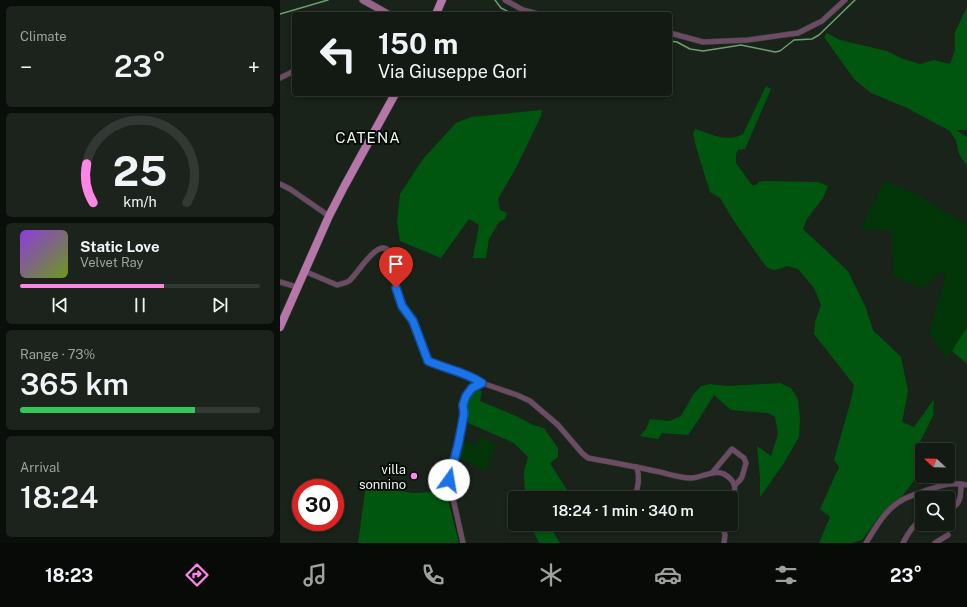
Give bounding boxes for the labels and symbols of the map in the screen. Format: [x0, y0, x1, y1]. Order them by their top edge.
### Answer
district label: CATENA [335, 129, 401, 146]
pin [379, 247, 413, 288]
north arrow [915, 443, 955, 483]
position arrow [428, 459, 470, 501]
place label: villa sonnino [359, 462, 406, 492]
marker: villa sonnino [409, 471, 419, 481]
speed limit sign: 30 [292, 479, 344, 531]

